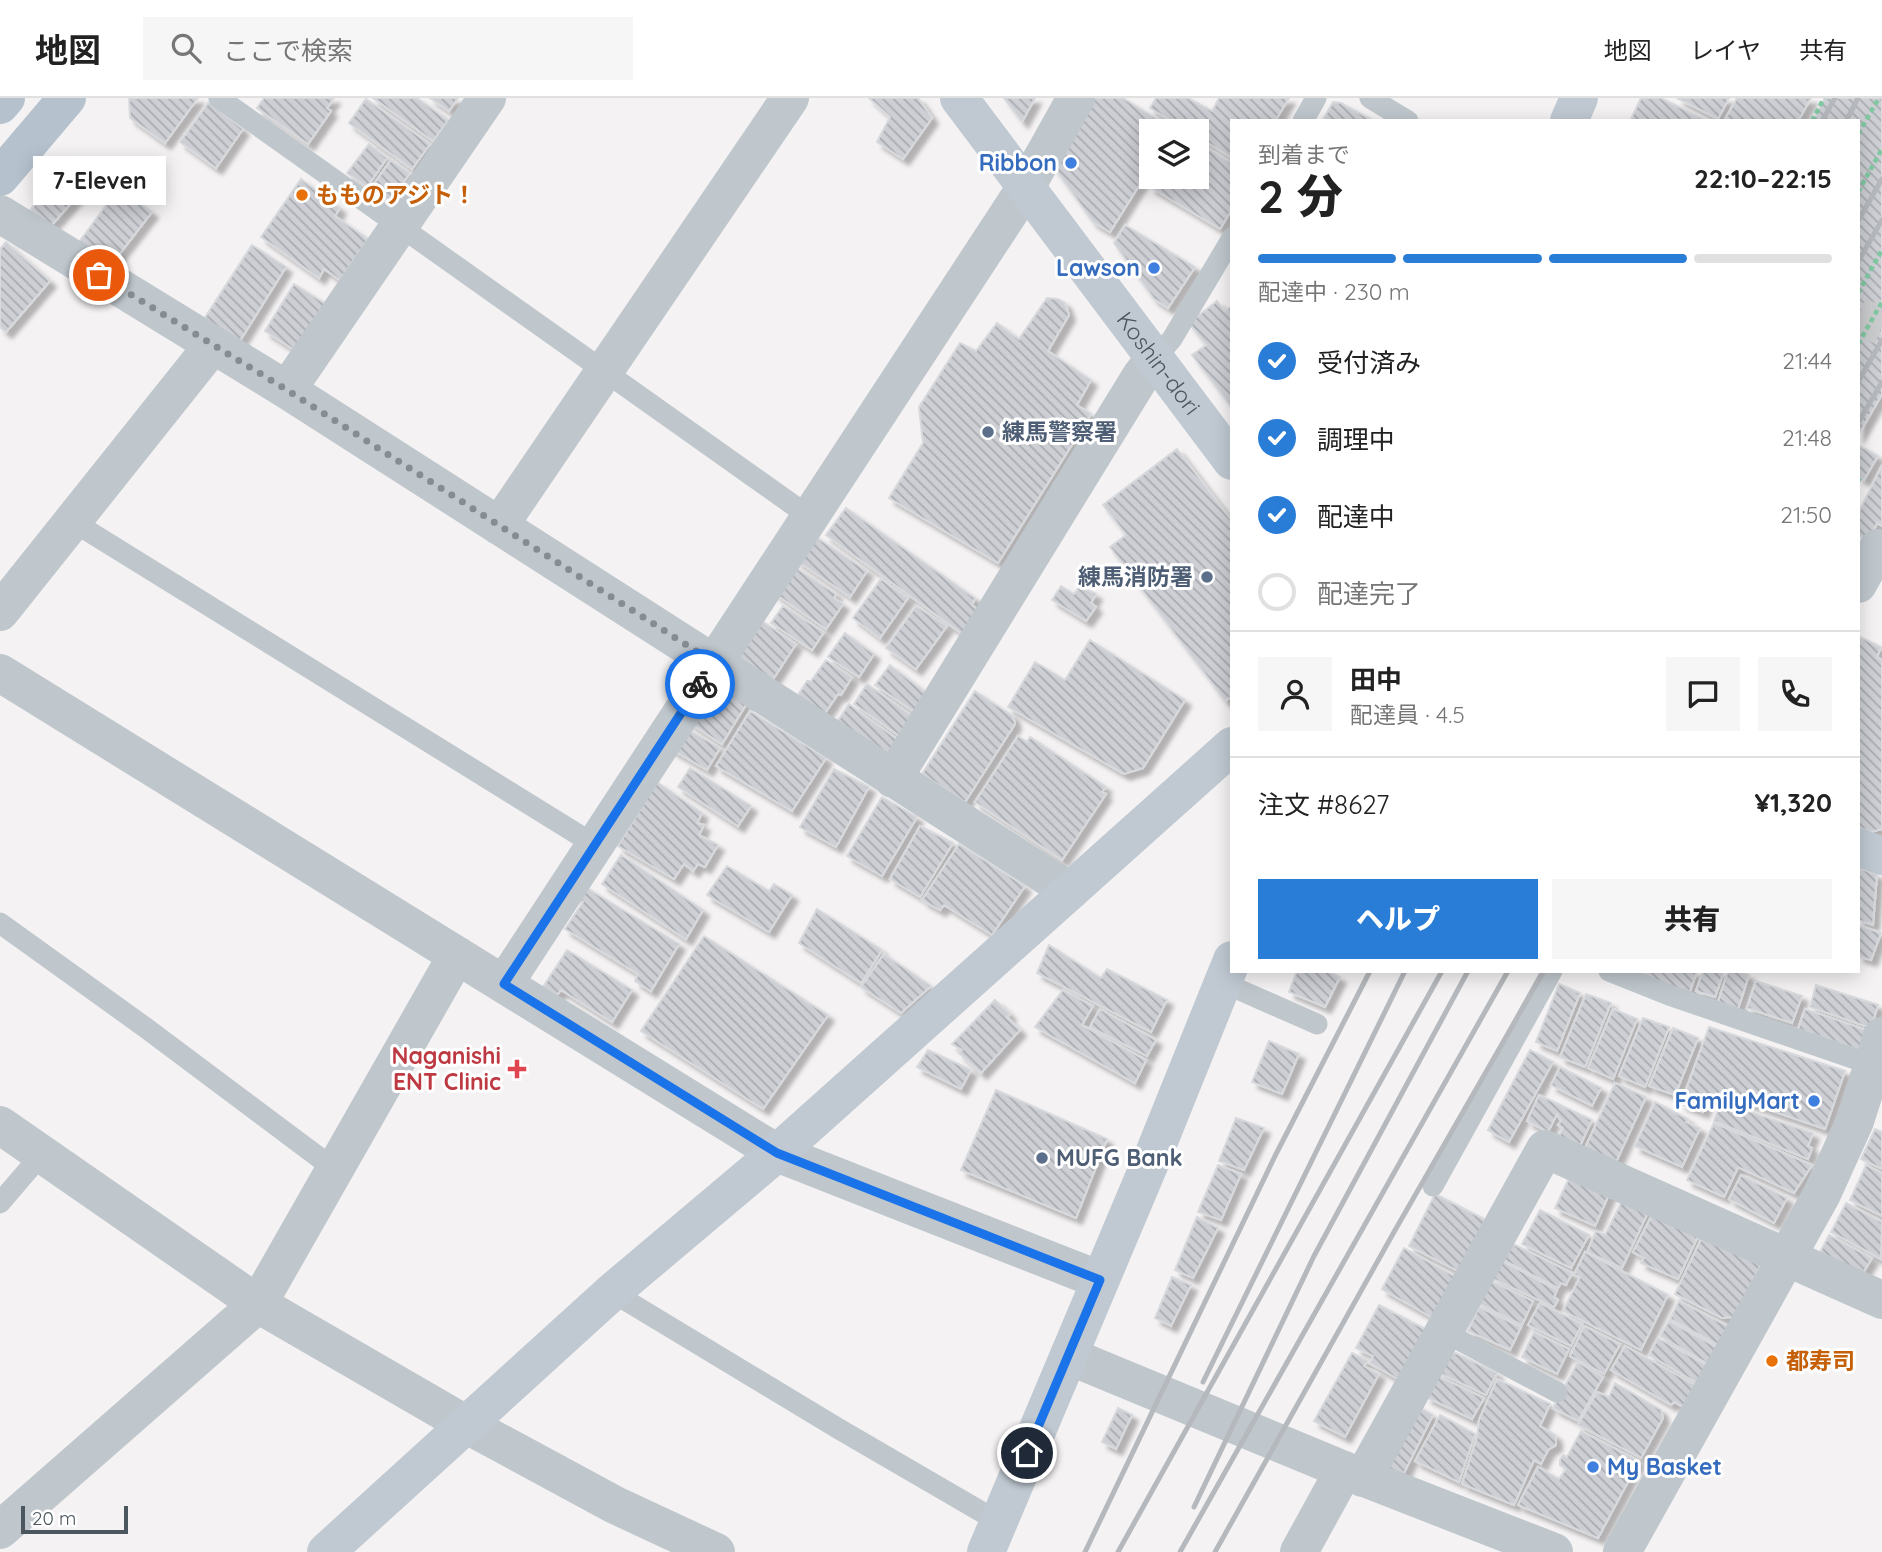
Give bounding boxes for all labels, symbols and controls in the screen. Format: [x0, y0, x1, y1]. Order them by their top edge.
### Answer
search box [143, 17, 633, 80]
text: 地図 [35, 29, 101, 70]
icon: search [167, 29, 205, 67]
text: ここで検索 [223, 34, 353, 67]
text: 地図 [1604, 35, 1652, 65]
text: レイヤ [1690, 35, 1761, 65]
text: 共有 [1799, 35, 1847, 65]
map controls [1139, 119, 1209, 189]
button: layers [1139, 119, 1209, 189]
text: 到着まで [1258, 140, 1350, 169]
place label: Ribbon [979, 148, 1057, 177]
marker: Ribbon [1063, 155, 1079, 171]
callout: 7-Eleven [32, 156, 166, 205]
text: 22:10–22:15 [1694, 162, 1832, 195]
text: 7-Eleven [52, 166, 147, 195]
text: 2 分 [1258, 167, 1343, 225]
place label: もものアジト！ [316, 180, 476, 209]
marker: もものアジト！ [294, 187, 310, 203]
pin [69, 245, 129, 305]
place label: Lawson [1056, 253, 1140, 282]
icon: bag [80, 256, 118, 294]
marker: Lawson [1146, 260, 1162, 276]
text: 配達中 · 230 m [1258, 277, 1410, 306]
street label: Koshin-dori [1111, 306, 1207, 420]
icon: check [1258, 342, 1296, 380]
text: 受付済み [1317, 346, 1421, 379]
text: 21:44 [1782, 346, 1832, 375]
place label: 練馬警察署 [1002, 417, 1117, 446]
icon: check [1258, 419, 1296, 457]
text: 調理中 [1317, 423, 1395, 456]
text: 21:48 [1782, 423, 1832, 452]
marker: 練馬警察署 [980, 424, 996, 440]
icon: check [1258, 496, 1296, 534]
text: 配達中 [1317, 500, 1395, 533]
text: 21:50 [1780, 500, 1832, 529]
place label: 練馬消防署 [1078, 562, 1193, 591]
marker: 練馬消防署 [1199, 569, 1215, 585]
text: 配達完了 [1317, 577, 1421, 610]
courier [665, 649, 735, 719]
button: person [1258, 657, 1332, 731]
button: chat [1666, 657, 1740, 731]
button: phone [1758, 657, 1832, 731]
text: 田中 [1350, 663, 1402, 696]
icon: bike [681, 665, 719, 703]
text: 配達員 · 4.5 [1350, 700, 1465, 729]
text: ¥1,320 [1755, 786, 1832, 819]
text: 注文 #8627 [1258, 788, 1389, 821]
button: ヘルプ [1258, 879, 1538, 959]
button: 共有 [1552, 879, 1832, 959]
place label: Naganishi ENT Clinic [392, 1041, 501, 1096]
marker: Naganishi ENT Clinic [507, 1059, 527, 1079]
place label: FamilyMart [1674, 1086, 1800, 1115]
marker: FamilyMart [1806, 1093, 1822, 1109]
place label: MUFG Bank [1056, 1143, 1183, 1172]
marker: MUFG Bank [1034, 1150, 1050, 1166]
place label: 都寿司 [1786, 1346, 1855, 1375]
marker: 都寿司 [1764, 1353, 1780, 1369]
pin [997, 1423, 1057, 1483]
icon: home [1008, 1434, 1046, 1472]
place label: My Basket [1607, 1452, 1722, 1481]
marker: My Basket [1585, 1459, 1601, 1475]
scale bar [21, 1503, 128, 1535]
text: 20 m [32, 1506, 76, 1530]

